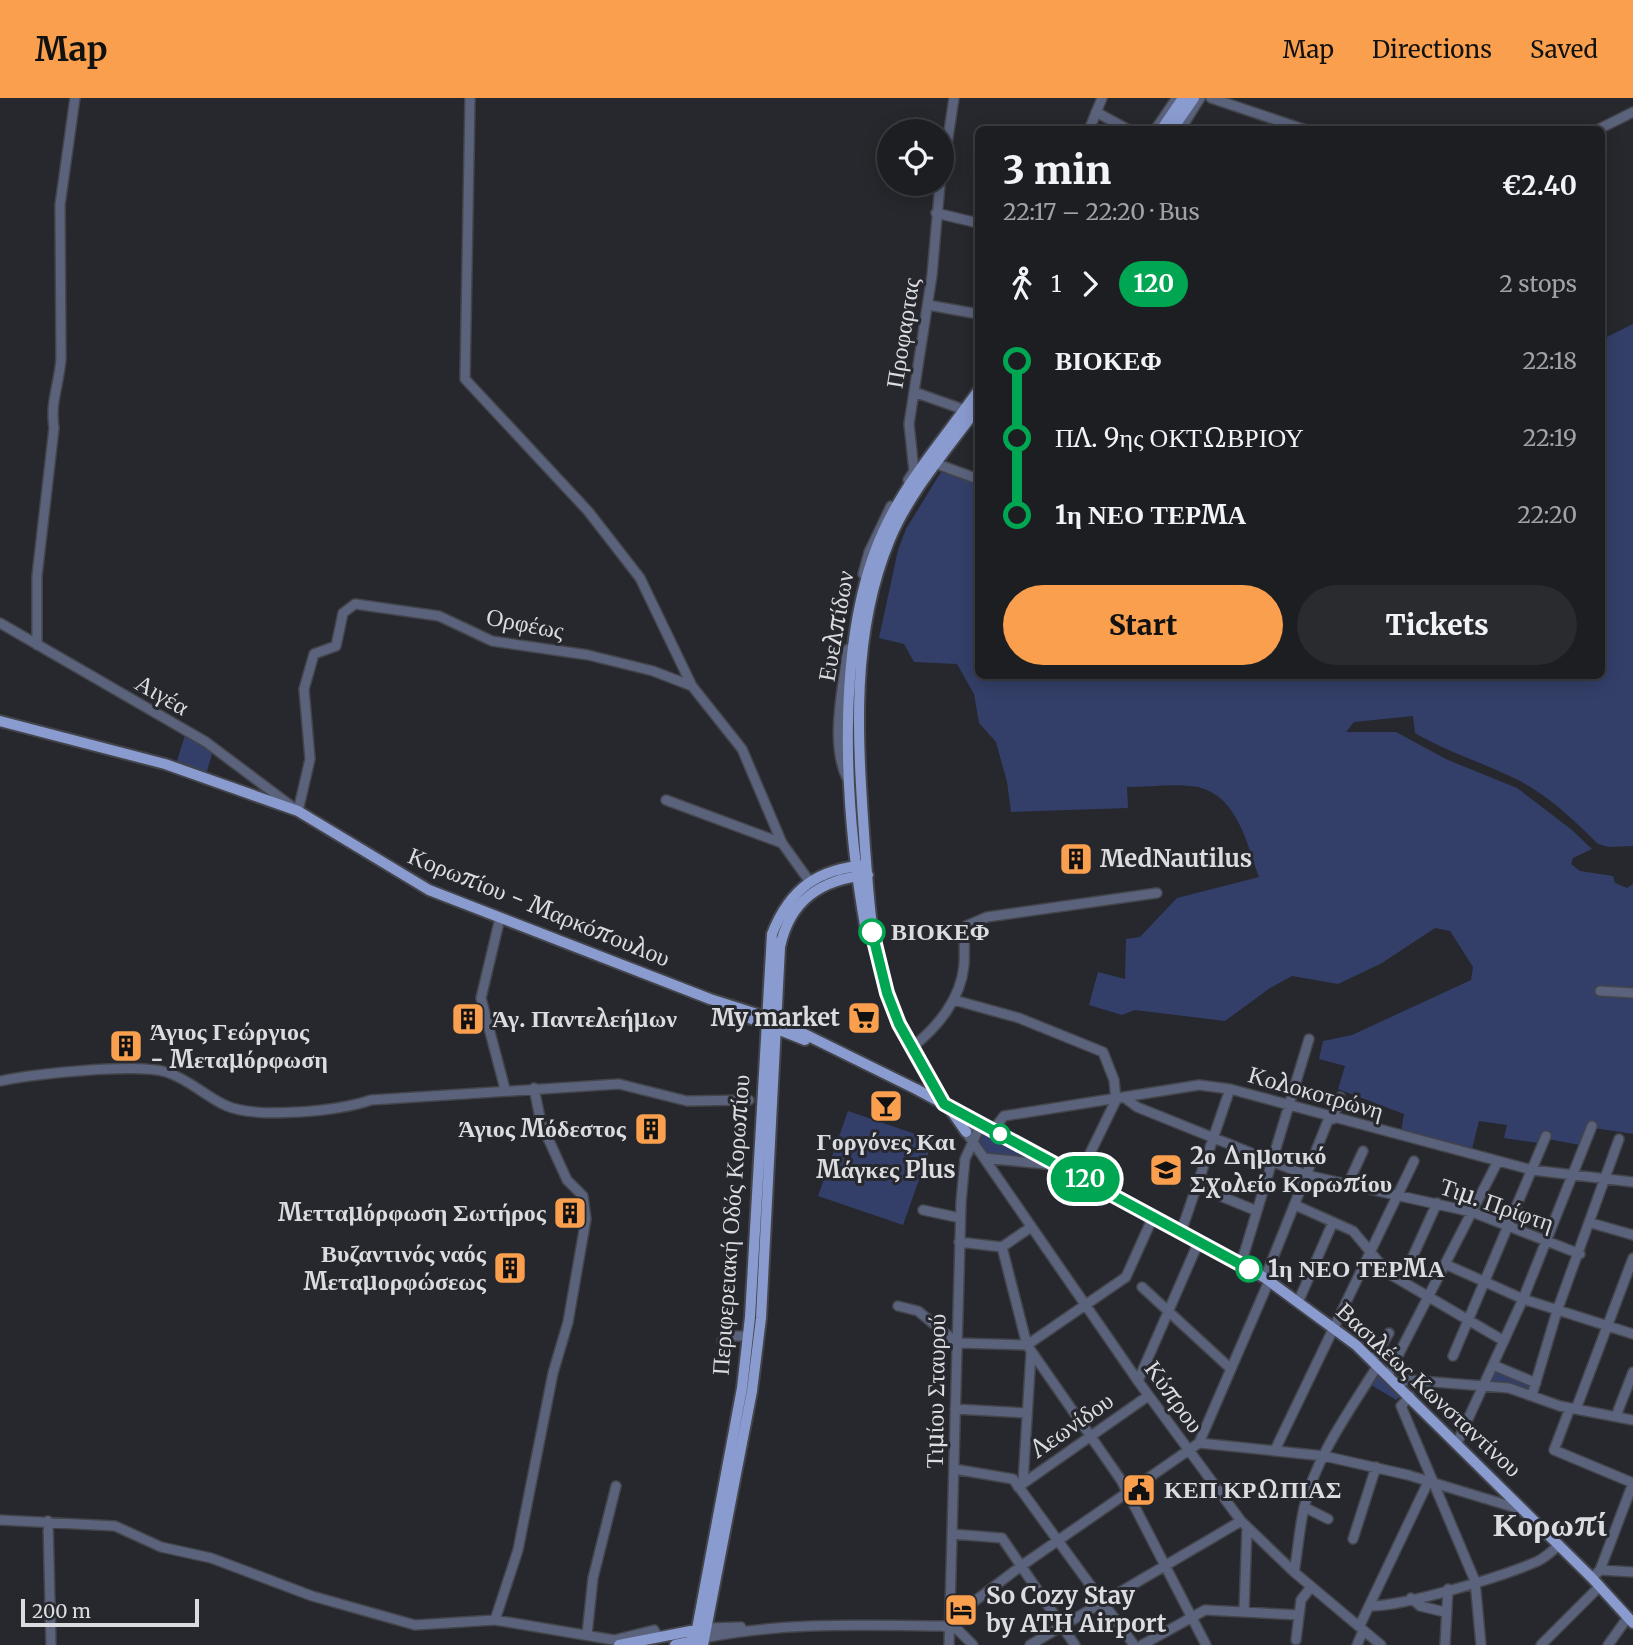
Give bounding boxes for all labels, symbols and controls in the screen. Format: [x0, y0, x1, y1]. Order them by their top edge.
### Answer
text: Map [35, 29, 108, 70]
text: Map [1283, 34, 1334, 65]
text: Directions [1372, 34, 1492, 65]
text: Saved [1530, 34, 1598, 65]
map controls [877, 119, 954, 196]
button: locate [877, 119, 954, 196]
text: 3 min [1003, 147, 1111, 194]
text: €2.40 [1502, 169, 1577, 202]
text: 22:17 – 22:20 · Bus [1003, 197, 1200, 226]
icon: walk [1003, 265, 1041, 303]
icon: forward [1071, 265, 1109, 303]
text: 120 [1133, 268, 1174, 299]
text: 1 [1051, 269, 1061, 298]
text: 2 stops [1499, 269, 1577, 298]
street label: Προφαρτας [878, 275, 927, 390]
text: ΒΙΟΚΕΦ [1055, 344, 1162, 377]
text: 22:18 [1522, 346, 1577, 375]
text: ΠΛ. 9ης ΟΚΤΩΒΡΙΟΥ [1055, 421, 1304, 454]
text: 22:19 [1523, 423, 1577, 452]
text: 1η ΝΕΟ ΤΕΡΜΑ [1055, 498, 1246, 531]
text: 22:20 [1517, 500, 1577, 529]
street label: Ευελπίδων [811, 568, 861, 684]
button: Start [1003, 585, 1283, 665]
button: Tickets [1297, 585, 1577, 665]
street label: Ορφέως [484, 601, 567, 646]
street label: Αιγέα [130, 667, 195, 722]
street label: Κορωπίου - Μαρκόπουλου [404, 840, 675, 973]
building icon: MedNautilus [1057, 840, 1095, 878]
place label: MedNautilus [1100, 843, 1252, 874]
place label: ΒΙΟΚΕΦ [891, 916, 990, 947]
marker: ΒΙΟΚΕΦ [859, 919, 885, 945]
supermarket icon: My market [845, 999, 883, 1037]
building icon: Άγ. Παντελεήμων [449, 1000, 487, 1038]
place label: My market [711, 1002, 840, 1033]
place label: Άγ. Παντελεήμων [492, 1003, 677, 1034]
place label: Άγιος Γεώργιος - Μεταμόρφωση [150, 1016, 328, 1075]
building icon: Άγιος Γεώργιος - Μεταμόρφωση [107, 1027, 145, 1065]
street label: Κολοκοτρώνη [1245, 1058, 1388, 1127]
street label: Περιφερειακή Οδός Κορωπίου [705, 1074, 756, 1376]
bar icon: Γοργόνες Και Μάγκες Plus [867, 1087, 905, 1125]
building icon: Άγιος Μόδεστος [632, 1110, 670, 1148]
place label: Άγιος Μόδεστος [458, 1113, 627, 1144]
unlabelled marker [990, 1124, 1010, 1144]
place label: Γοργόνες Και Μάγκες Plus [816, 1126, 956, 1185]
place label: 2ο Δημοτικό Σχολείο Κορωπίου [1190, 1140, 1392, 1199]
school or university icon: 2ο Δημοτικό Σχολείο Κορωπίου [1147, 1151, 1185, 1189]
line badge: 120 [1045, 1156, 1125, 1202]
text: 120 [1065, 1163, 1105, 1194]
street label: Τιμ. Πρίφτη [1436, 1171, 1558, 1238]
building icon: Μετταμόρφωση Σωτήρος [551, 1194, 589, 1232]
place label: Μετταμόρφωση Σωτήρος [278, 1197, 547, 1228]
place label: Βυζαντινός ναός Μεταμορφώσεως [303, 1238, 487, 1297]
building icon: Βυζαντινός ναός Μεταμορφώσεως [491, 1249, 529, 1287]
place label: 1η ΝΕΟ ΤΕΡΜΑ [1268, 1253, 1445, 1284]
marker: 1η ΝΕΟ ΤΕΡΜΑ [1236, 1256, 1262, 1282]
street label: Βασιλέως Κωνσταντίνου [1330, 1295, 1529, 1484]
street label: Τιμίου Σταυρού [919, 1313, 952, 1469]
street label: Κύπρου [1138, 1354, 1211, 1439]
street label: Λεωνίδου [1023, 1385, 1119, 1465]
public building icon: ΚΕΠ ΚΡΩΠΙΑΣ [1120, 1471, 1158, 1509]
place label: ΚΕΠ ΚΡΩΠΙΑΣ [1164, 1474, 1341, 1505]
district label: Κορωπί [1493, 1505, 1607, 1545]
place label: So Cozy Stay by ATH Airport [986, 1580, 1167, 1639]
hotel icon: So Cozy Stay by ATH Airport [942, 1591, 980, 1629]
scale bar [21, 1596, 200, 1628]
text: 200 m [32, 1599, 91, 1623]

